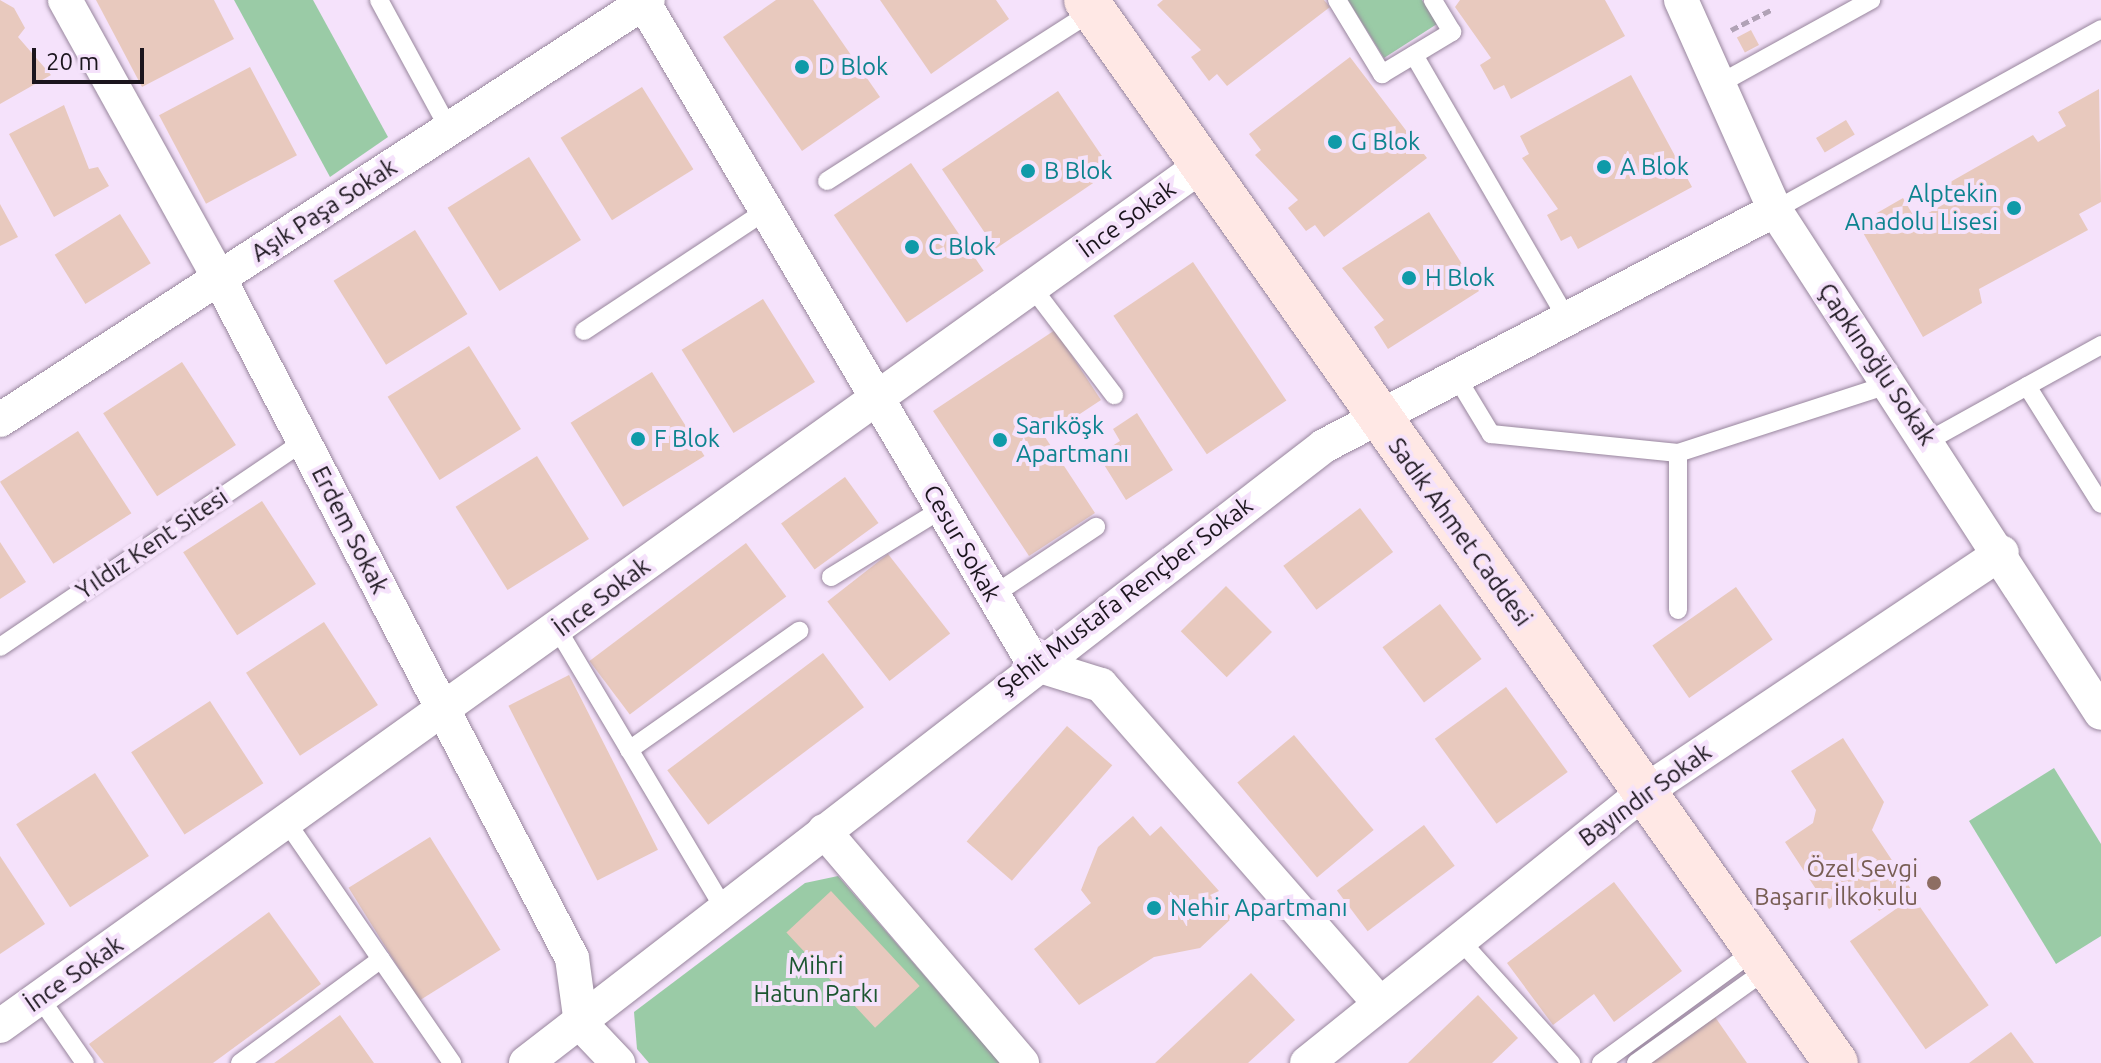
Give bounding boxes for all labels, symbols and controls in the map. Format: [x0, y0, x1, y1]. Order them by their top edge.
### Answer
scale bar [36, 32, 148, 82]
text: 20 m [46, 48, 99, 75]
place label: D Blok [818, 53, 888, 81]
marker: D Blok [793, 58, 811, 76]
place label: G Blok [1351, 128, 1420, 156]
marker: G Blok [1326, 133, 1344, 151]
street label: Aşık Paşa Sokak [246, 152, 402, 268]
place label: A Blok [1620, 153, 1689, 181]
place label: B Blok [1044, 157, 1112, 185]
marker: A Blok [1595, 158, 1613, 176]
marker: B Blok [1019, 162, 1037, 180]
street label: İnce Sokak [1073, 174, 1181, 264]
place label: Alptekin Anadolu Lisesi [1845, 180, 1998, 236]
marker: Alptekin Anadolu Lisesi [2005, 199, 2023, 217]
place label: C Blok [928, 233, 996, 261]
marker: C Blok [903, 238, 921, 256]
place label: H Blok [1425, 264, 1495, 292]
marker: H Blok [1400, 269, 1418, 287]
street label: Çapkınoğlu Sokak [1812, 277, 1942, 451]
place label: Sarıköşk Apartmanı [1016, 412, 1129, 468]
place label: F Blok [654, 425, 720, 453]
marker: F Blok [629, 430, 647, 448]
marker: Sarıköşk Apartmanı [991, 431, 1009, 449]
street label: Sadık Ahmet Caddesi [1382, 432, 1538, 632]
street label: Erdem Sokak [306, 461, 394, 599]
street label: Cesur Sokak [917, 480, 1007, 606]
street label: Yıldız Kent Sitesi [71, 483, 233, 605]
street label: Şehit Mustafa Rençber Sokak [992, 491, 1258, 701]
street label: İnce Sokak [548, 552, 656, 642]
street label: Bayındır Sokak [1573, 737, 1717, 853]
place label: Özel Sevgi Başarır İlkokulu [1754, 855, 1918, 911]
marker: Özel Sevgi Başarır İlkokulu [1925, 874, 1943, 892]
place label: Nehir Apartmanı [1170, 894, 1348, 922]
marker: Nehir Apartmanı [1145, 899, 1163, 917]
street label: İnce Sokak [20, 930, 128, 1018]
park label: Mihri Hatun Parkı [754, 952, 878, 1008]

